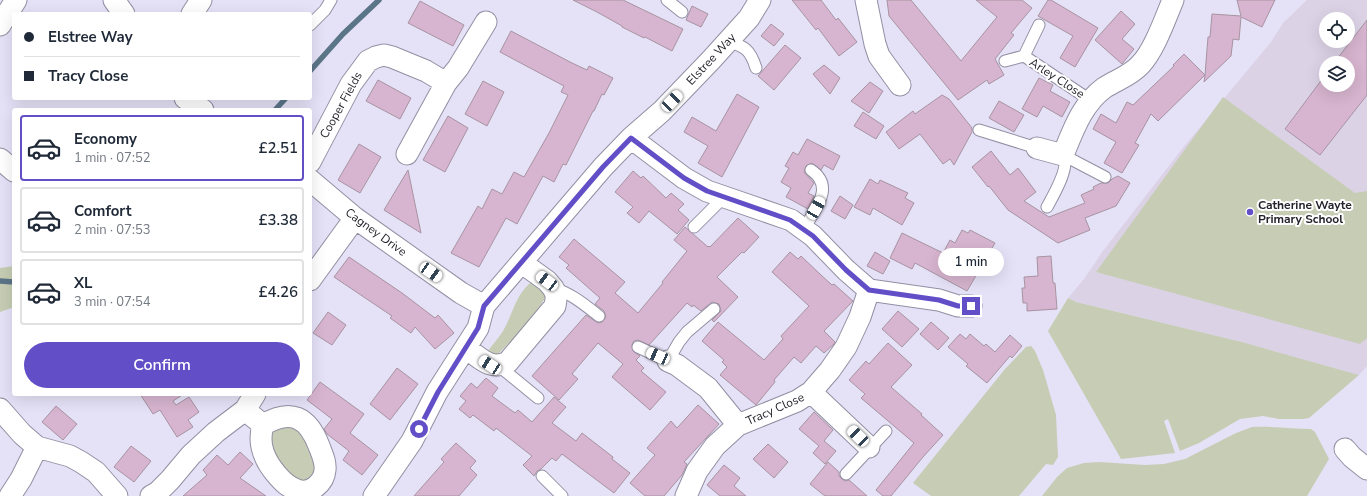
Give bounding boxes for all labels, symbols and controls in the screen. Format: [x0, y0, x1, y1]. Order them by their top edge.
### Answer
map controls [1319, 12, 1355, 92]
button: locate [1319, 12, 1355, 48]
text: Elstree Way [48, 27, 133, 47]
street label: Elstree Way [683, 29, 740, 88]
street label: Arley Close [1026, 54, 1088, 102]
button: layers [1319, 56, 1355, 92]
text: Tracy Close [48, 66, 128, 86]
street label: Cooper Fields [316, 69, 366, 141]
car [659, 88, 685, 114]
text: Economy [74, 129, 137, 149]
icon: car [26, 130, 62, 166]
text: £2.51 [258, 138, 298, 158]
text: 1 min · 07:52 [74, 149, 150, 167]
car [805, 195, 827, 221]
place label: Catherine Wayte Primary School [1258, 197, 1352, 227]
text: Comfort [74, 201, 131, 221]
icon: car [26, 202, 62, 238]
street label: Cagney Drive [342, 204, 410, 260]
marker: Catherine Wayte Primary School [1245, 207, 1255, 217]
text: £3.38 [258, 210, 298, 230]
text: 2 min · 07:53 [74, 221, 150, 239]
callout: 1 min [938, 248, 1004, 276]
text: 1 min [954, 253, 988, 271]
car [418, 260, 444, 284]
car [534, 269, 560, 293]
text: XL [74, 273, 93, 293]
icon: car [26, 274, 62, 310]
text: £4.26 [258, 282, 298, 302]
text: 3 min · 07:54 [74, 293, 150, 311]
route end [962, 297, 980, 315]
button: Confirm [24, 342, 300, 388]
car [645, 346, 671, 366]
car [477, 353, 503, 377]
street label: Tracy Close [743, 389, 807, 429]
route start [410, 420, 428, 438]
car [845, 423, 871, 449]

